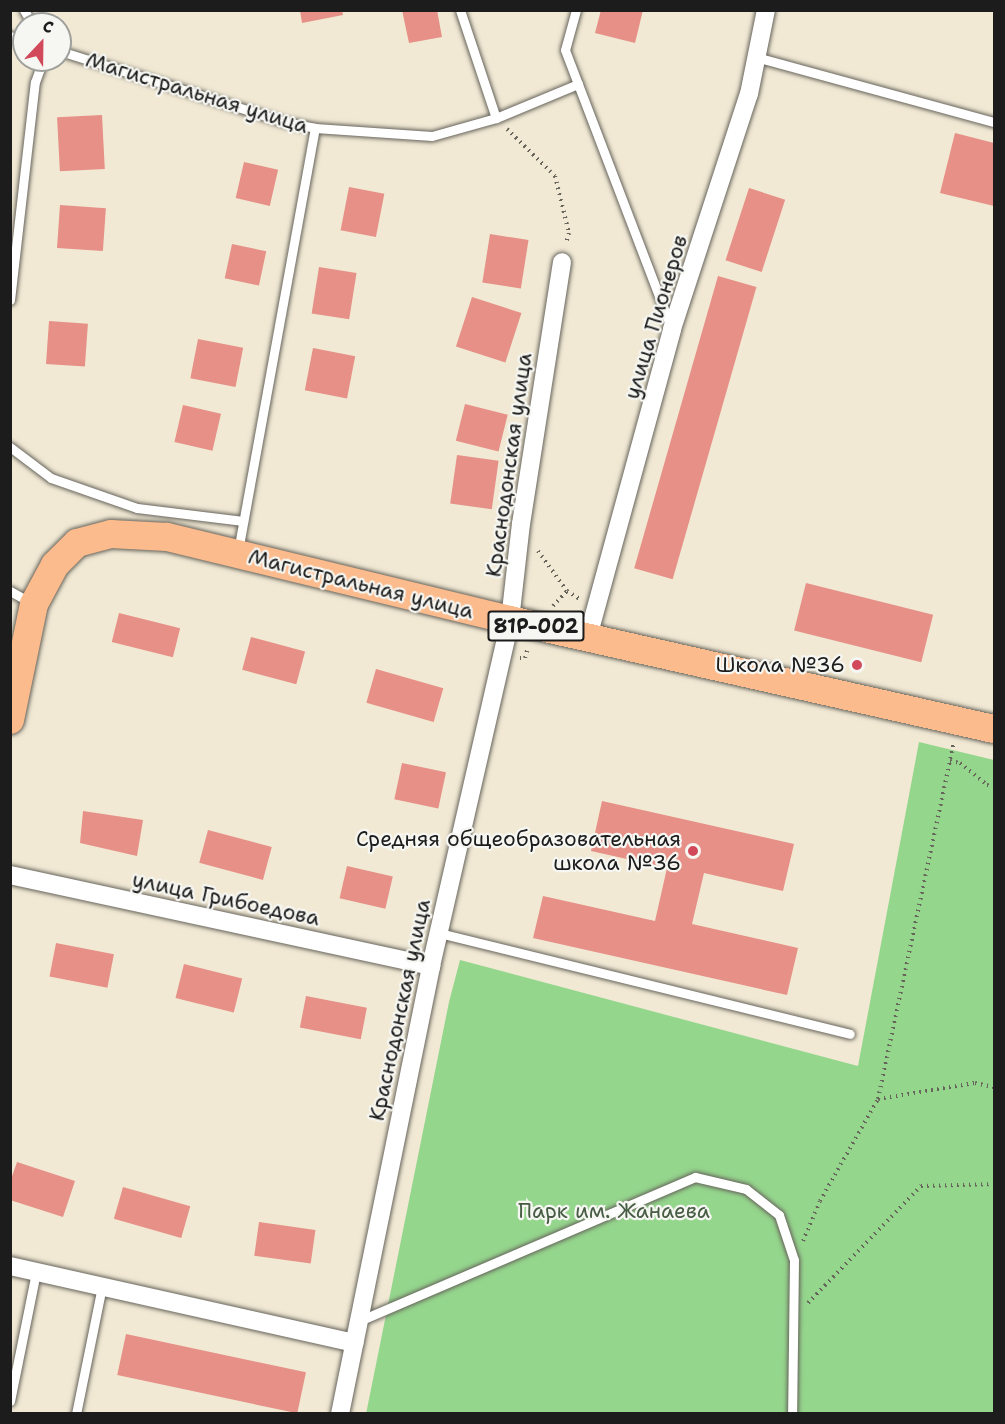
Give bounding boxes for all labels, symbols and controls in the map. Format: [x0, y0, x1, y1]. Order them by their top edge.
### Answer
north arrow [12, 12, 72, 72]
text: С [40, 15, 57, 38]
street label: Магистральная улица [83, 47, 311, 139]
street label: улица Пионеров [619, 232, 693, 402]
street label: Краснодонская улица [481, 351, 537, 579]
street label: Магистральная улица [246, 544, 476, 624]
road number: 81Р-002 [486, 609, 586, 643]
place label: Школа №36 [716, 652, 845, 678]
marker: Школа №36 [850, 658, 864, 672]
place label: Средняя общеобразовательная школа №36 [356, 826, 681, 876]
marker: Средняя общеобразовательная школа №36 [686, 844, 700, 858]
street label: улица Грибоедова [130, 867, 322, 931]
street label: Краснодонская улица [364, 897, 436, 1123]
park label: Парк им. Жанаева [518, 1198, 710, 1224]

